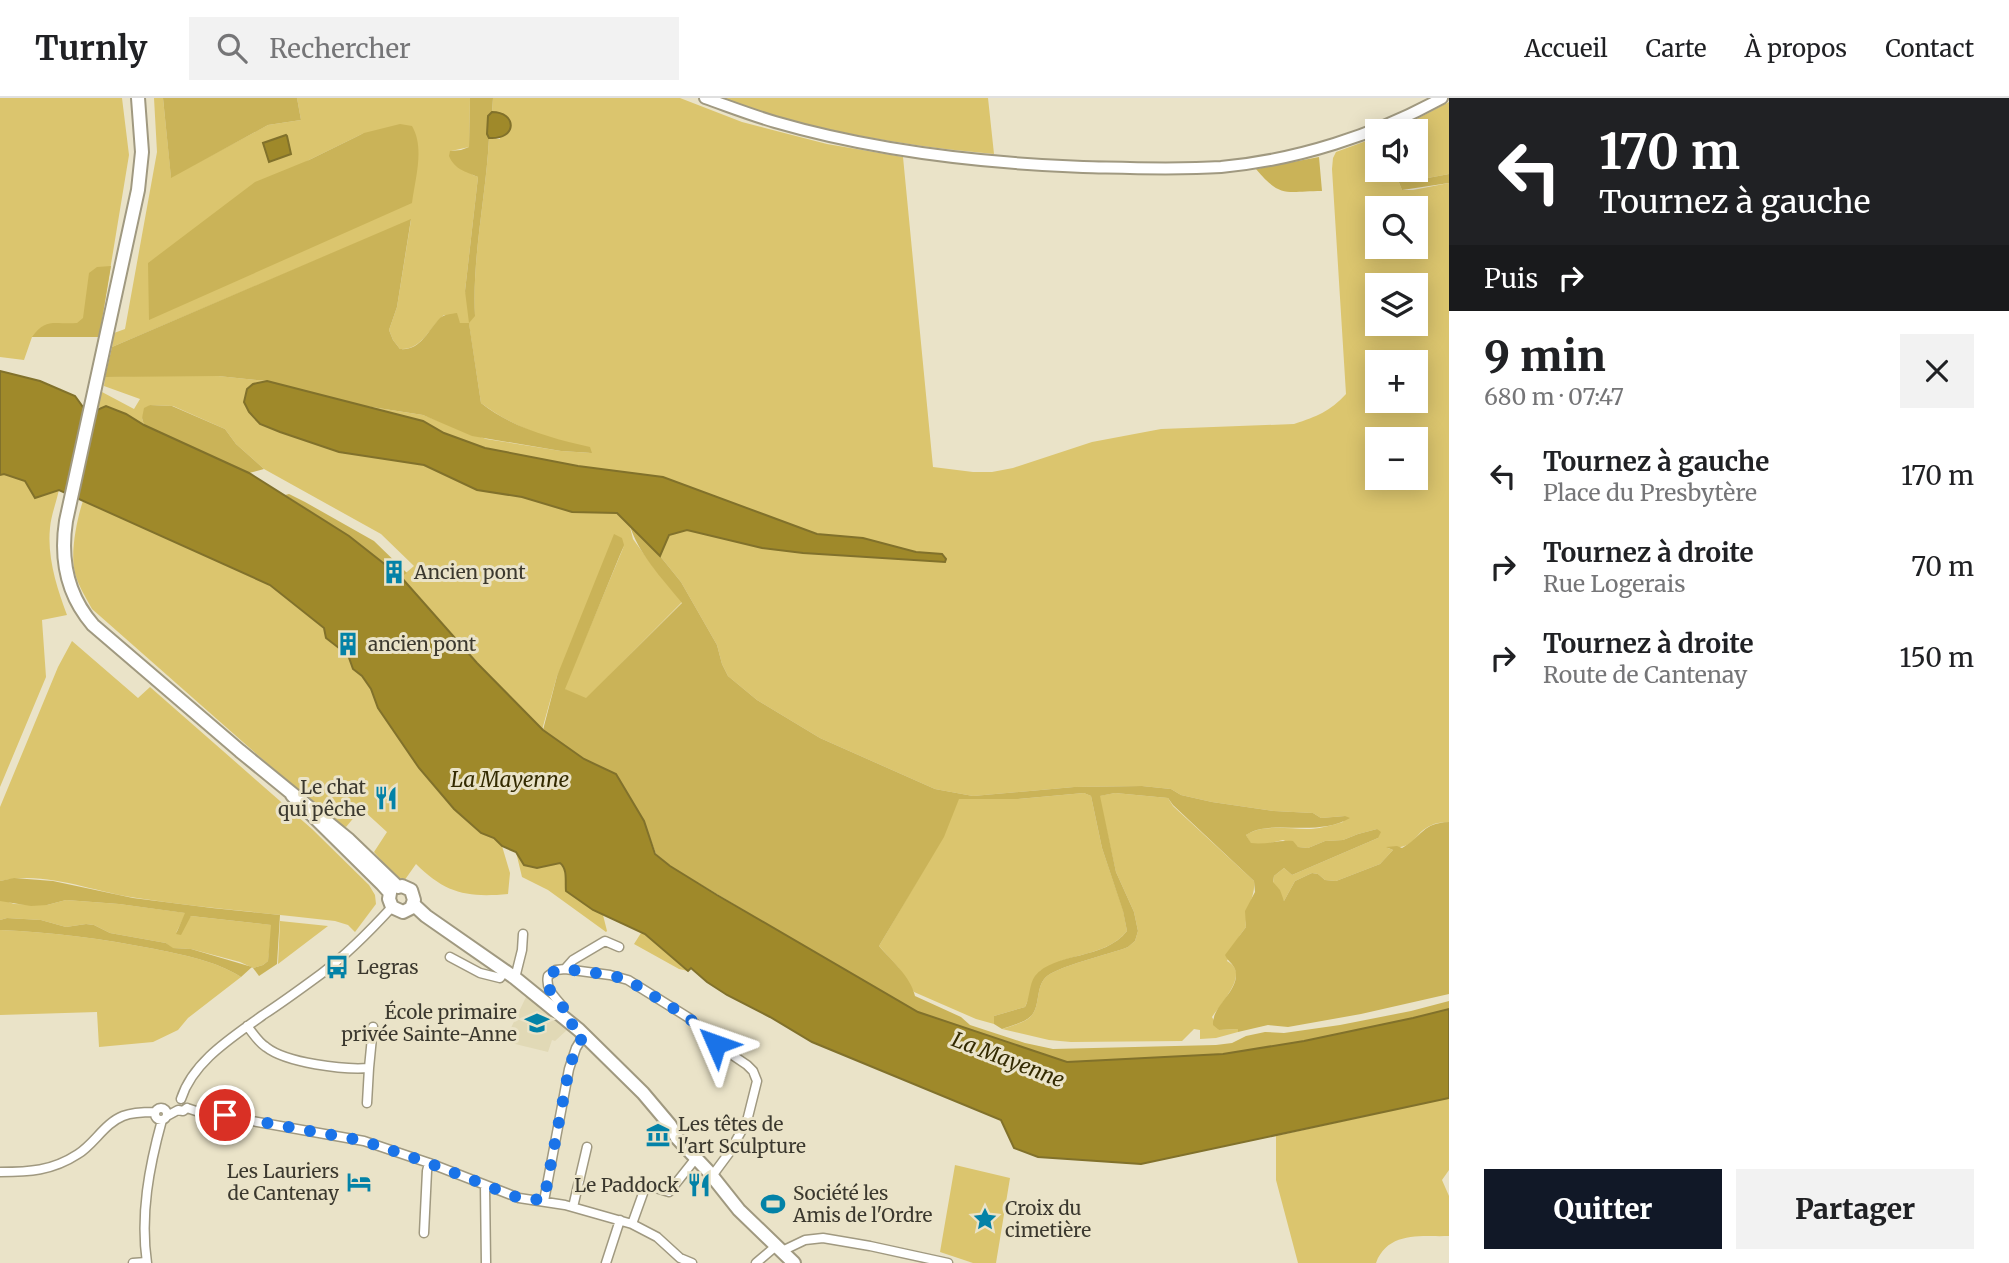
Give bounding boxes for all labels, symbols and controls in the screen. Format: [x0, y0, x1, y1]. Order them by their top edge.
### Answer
search box [189, 17, 679, 80]
text: Turnly [35, 28, 147, 69]
icon: search [213, 29, 251, 67]
text: Rechercher [269, 32, 411, 65]
text: Accueil [1524, 33, 1608, 64]
text: Carte [1646, 33, 1707, 64]
text: À propos [1745, 33, 1847, 64]
text: Contact [1885, 33, 1974, 64]
map controls [1365, 119, 1428, 490]
button: sound [1365, 119, 1428, 182]
text: 170 m [1599, 121, 1740, 182]
icon: left [1484, 126, 1575, 217]
text: Tournez à gauche [1599, 182, 1870, 222]
button: search [1365, 196, 1428, 259]
icon: right [1552, 259, 1590, 297]
text: Puis [1484, 262, 1538, 295]
button: layers [1365, 273, 1428, 336]
text: 9 min [1484, 330, 1606, 382]
button: close [1900, 334, 1974, 408]
button: + [1365, 350, 1428, 413]
text: 680 m · 07:47 [1484, 382, 1624, 411]
button: − [1365, 427, 1428, 490]
text: Tournez à gauche [1543, 445, 1769, 478]
icon: left [1484, 457, 1522, 495]
text: 170 m [1901, 459, 1974, 492]
text: Place du Presbytère [1543, 478, 1757, 507]
text: Tournez à droite [1543, 536, 1754, 569]
icon: right [1484, 548, 1522, 586]
text: 70 m [1911, 550, 1974, 583]
building icon: Ancien pont [380, 558, 408, 586]
place label: Ancien pont [413, 560, 526, 584]
text: Rue Logerais [1543, 569, 1685, 598]
text: Tournez à droite [1543, 627, 1754, 660]
building icon: ancien pont [334, 630, 362, 658]
place label: ancien pont [368, 632, 477, 656]
icon: right [1484, 639, 1522, 677]
text: 150 m [1900, 641, 1974, 674]
text: Route de Cantenay [1543, 660, 1747, 689]
water label: La Mayenne [451, 766, 569, 793]
place label: Le chat qui pêche [278, 775, 367, 821]
restaurant icon: Le chat qui pêche [372, 784, 400, 812]
bus stop icon: Legras [323, 953, 351, 981]
place label: Legras [357, 955, 419, 979]
place label: École primaire privée Sainte-Anne [341, 1000, 517, 1046]
position arrow [679, 1007, 753, 1081]
school or university icon: École primaire privée Sainte-Anne [523, 1009, 551, 1037]
water label: La Mayenne [948, 1026, 1068, 1093]
pin [195, 1085, 255, 1145]
icon: arrive [206, 1096, 244, 1134]
place label: Les têtes de l'art Sculpture [678, 1112, 806, 1158]
museum icon: Les têtes de l'art Sculpture [644, 1121, 672, 1149]
place label: Les Lauriers de Cantenay [227, 1159, 339, 1205]
hotel icon: Les Lauriers de Cantenay [345, 1168, 373, 1196]
button: Quitter [1484, 1169, 1722, 1249]
button: Partager [1736, 1169, 1974, 1249]
restaurant icon: Le Paddock [685, 1171, 713, 1199]
place label: Le Paddock [574, 1173, 679, 1197]
place label: Société les Amis de l'Ordre [792, 1181, 933, 1227]
sports icon: Société les Amis de l'Ordre [759, 1190, 787, 1218]
place label: Croix du cimetière [1005, 1196, 1091, 1242]
place icon: Croix du cimetière [971, 1205, 999, 1233]

